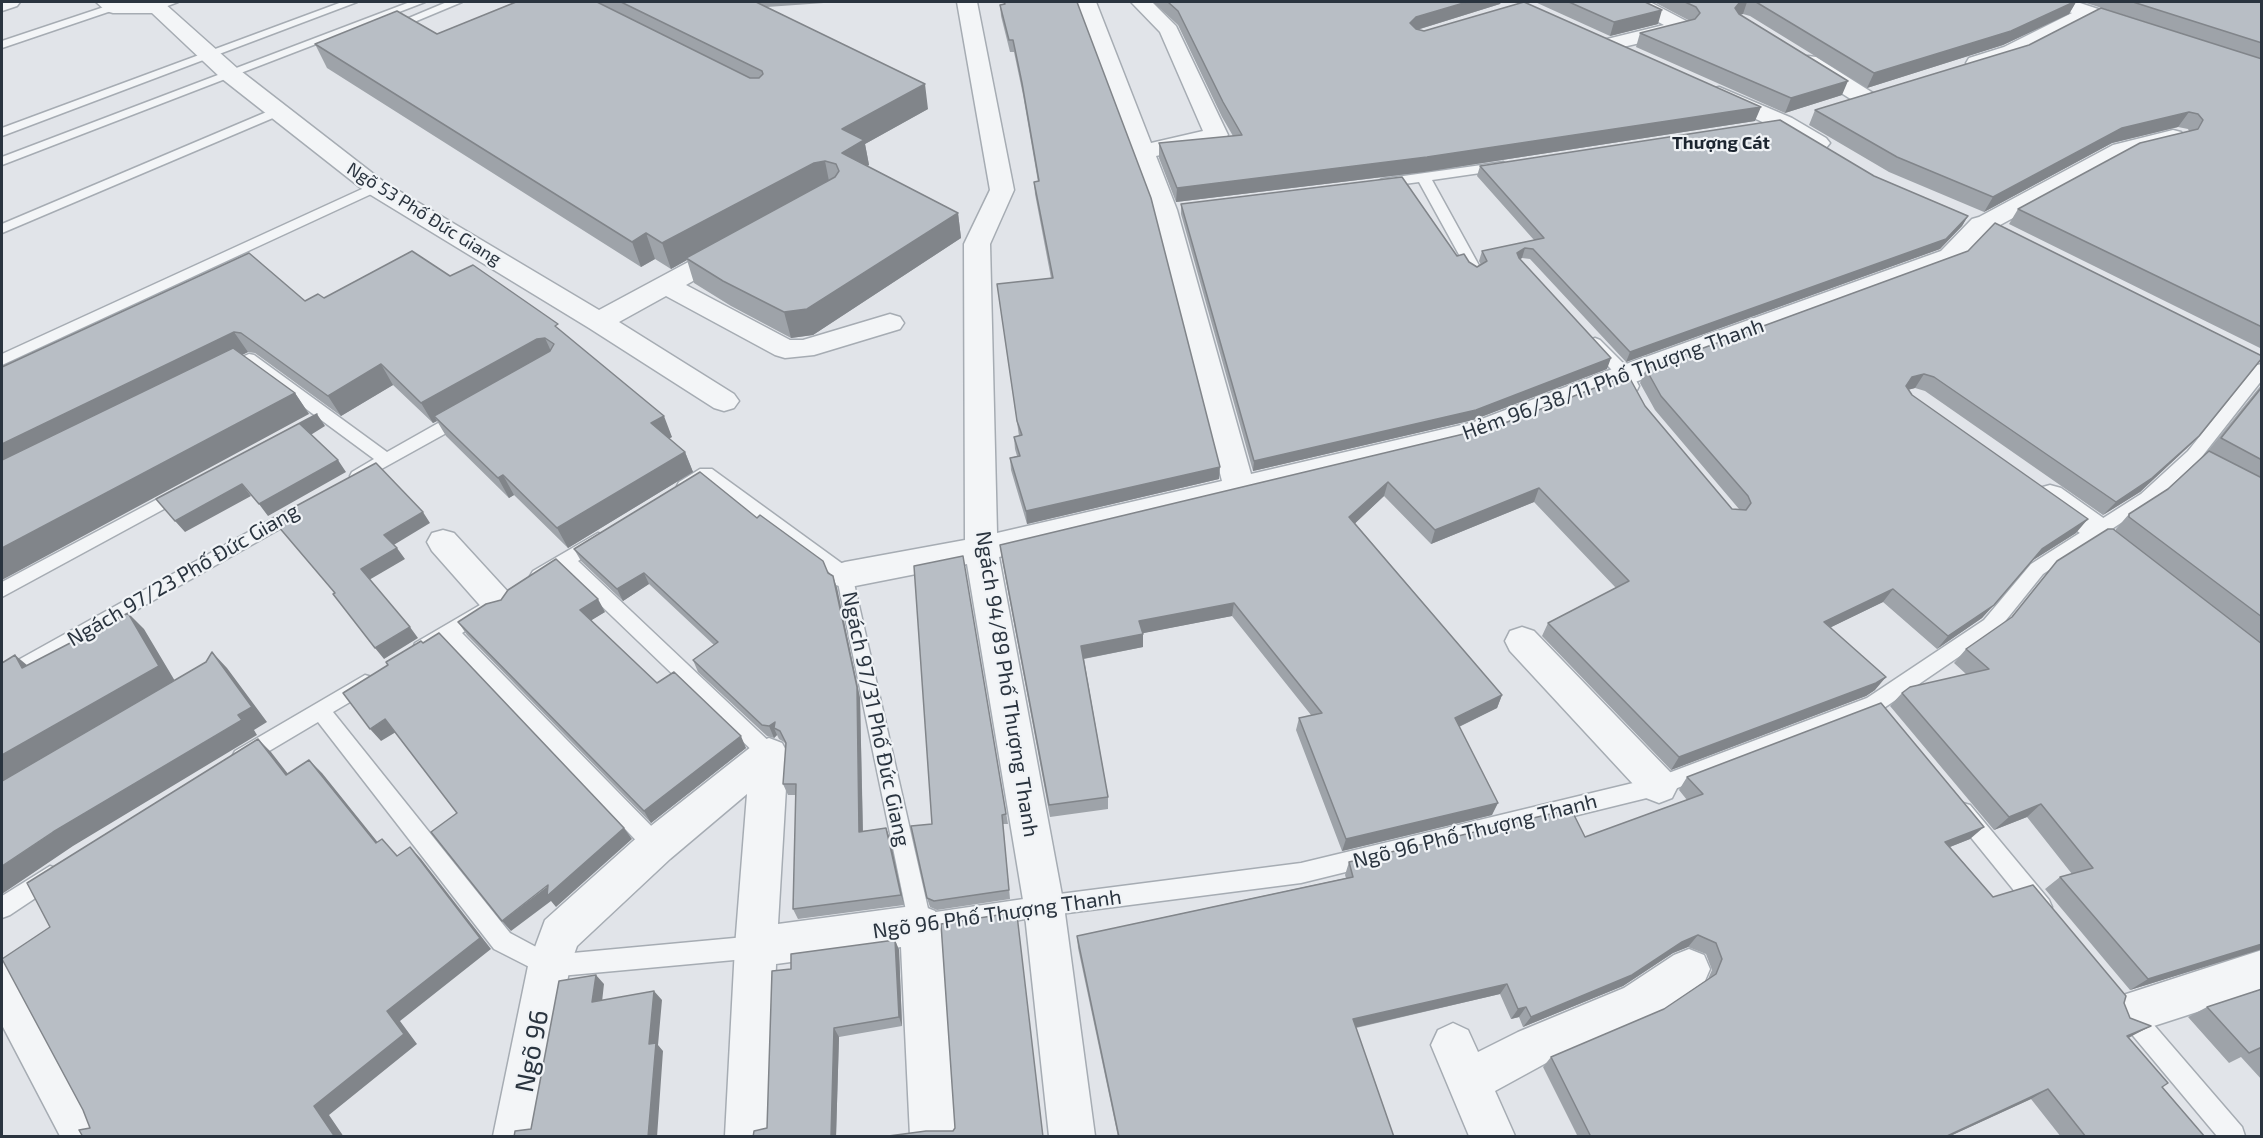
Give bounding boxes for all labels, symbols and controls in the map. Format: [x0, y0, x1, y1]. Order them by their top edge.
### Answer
district label: Thượng Cát [1672, 132, 1770, 154]
street label: Ngõ 53 Phố Đức Giang [343, 158, 505, 270]
street label: Hẻm 96/38/11 Phố Thượng Thanh [1459, 313, 1767, 445]
street label: Ngách 97/23 Phố Đức Giang [63, 498, 303, 652]
street label: Ngách 94/89 Phố Thượng Thanh [970, 529, 1044, 839]
street label: Ngách 97/31 Phố Đức Giang [837, 589, 915, 849]
street label: Ngõ 96 Phố Thượng Thanh [1350, 788, 1600, 874]
street label: Ngõ 96 Phố Thượng Thanh [871, 884, 1123, 944]
street label: Ngõ 96 [509, 1007, 555, 1095]

